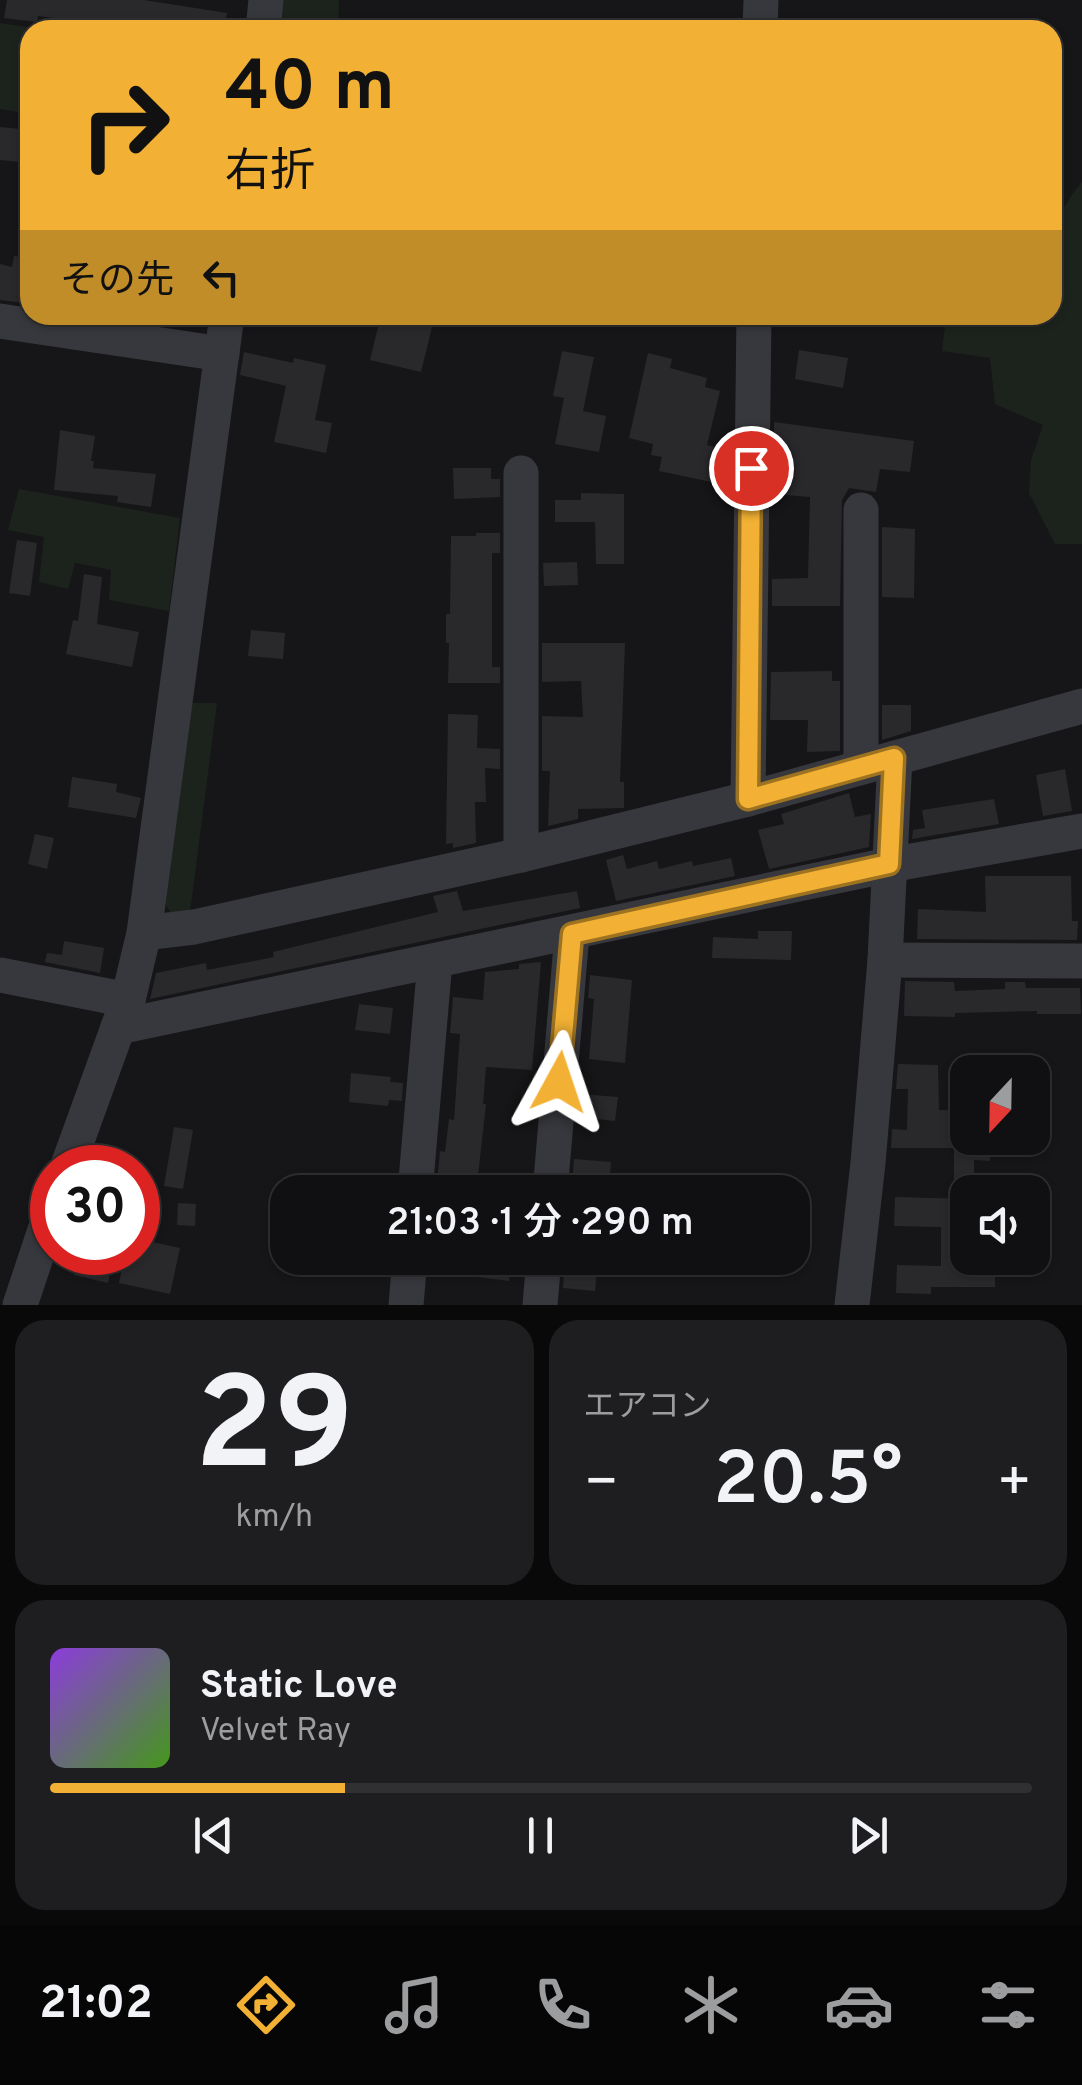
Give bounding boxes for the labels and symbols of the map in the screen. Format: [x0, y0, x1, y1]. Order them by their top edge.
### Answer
pin [709, 426, 794, 511]
position arrow [507, 1030, 611, 1134]
north arrow [950, 1055, 1050, 1155]
speed limit sign: 30 [30, 1145, 160, 1275]

